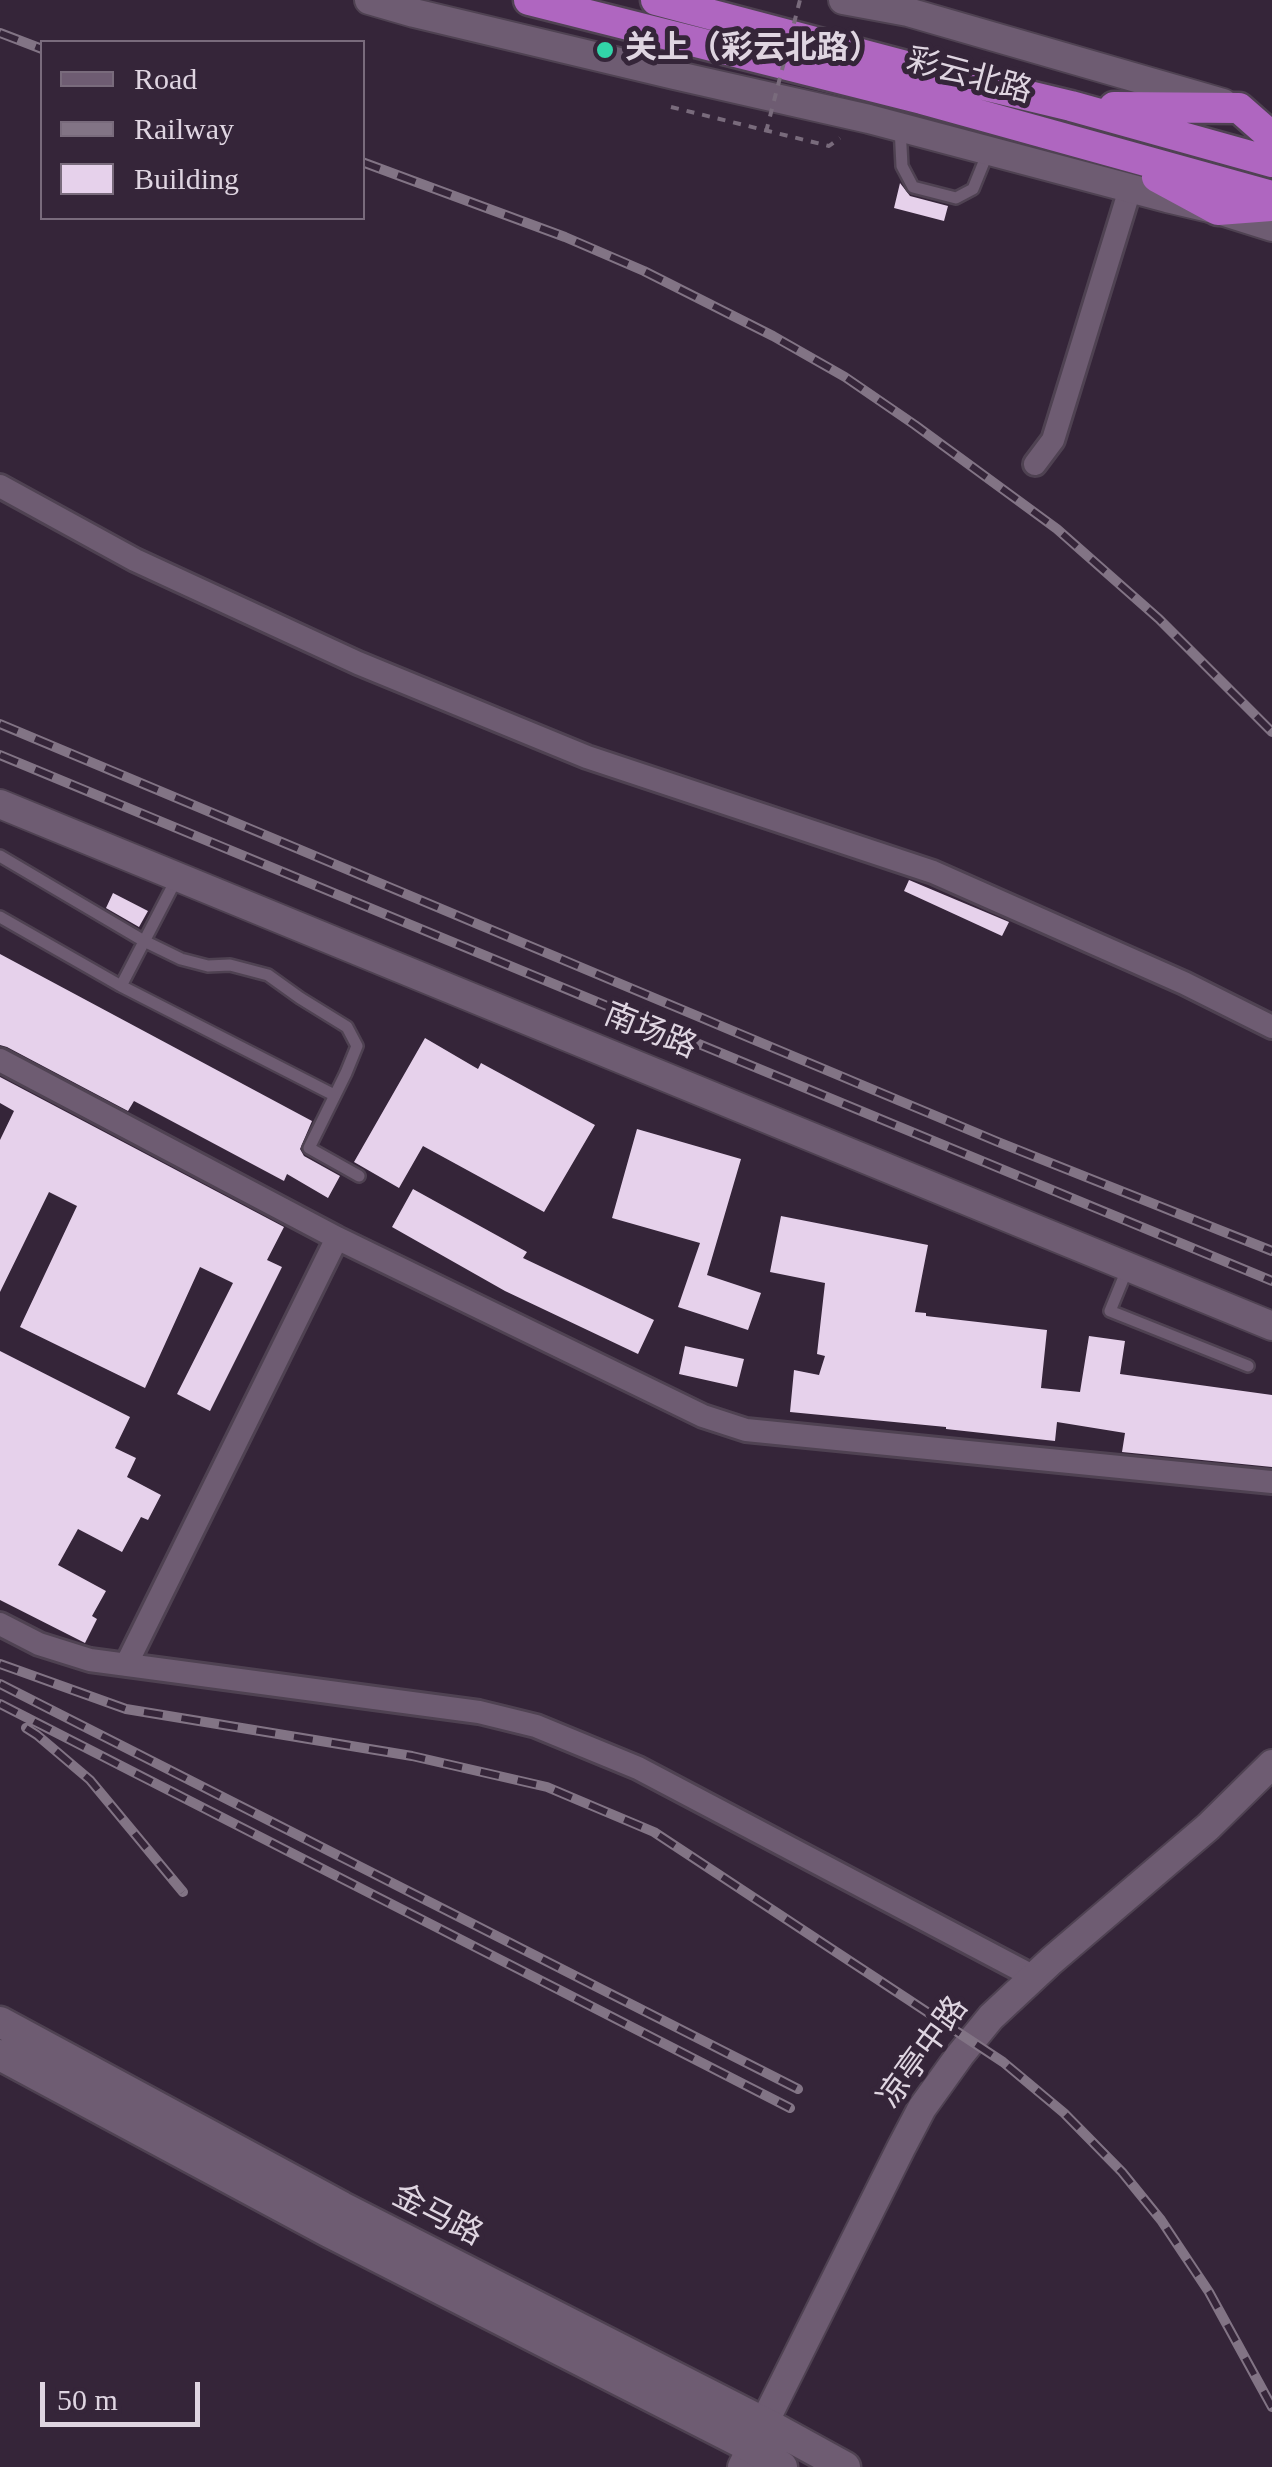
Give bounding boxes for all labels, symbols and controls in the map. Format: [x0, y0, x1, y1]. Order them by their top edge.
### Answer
place label: 关上（彩云北路） [625, 31, 881, 69]
marker: 关上（彩云北路） [594, 39, 616, 61]
legend [40, 40, 365, 220]
street label: 彩云北路 [902, 42, 1036, 112]
text: Road [134, 62, 197, 95]
text: Railway [134, 112, 234, 145]
text: Building [134, 162, 239, 195]
street label: 南场路 [598, 996, 702, 1068]
street label: 凉亭中路 [871, 1990, 977, 2116]
street label: 金马路 [386, 2177, 488, 2255]
scale bar [45, 2362, 205, 2424]
text: 50 m [57, 2383, 118, 2416]

